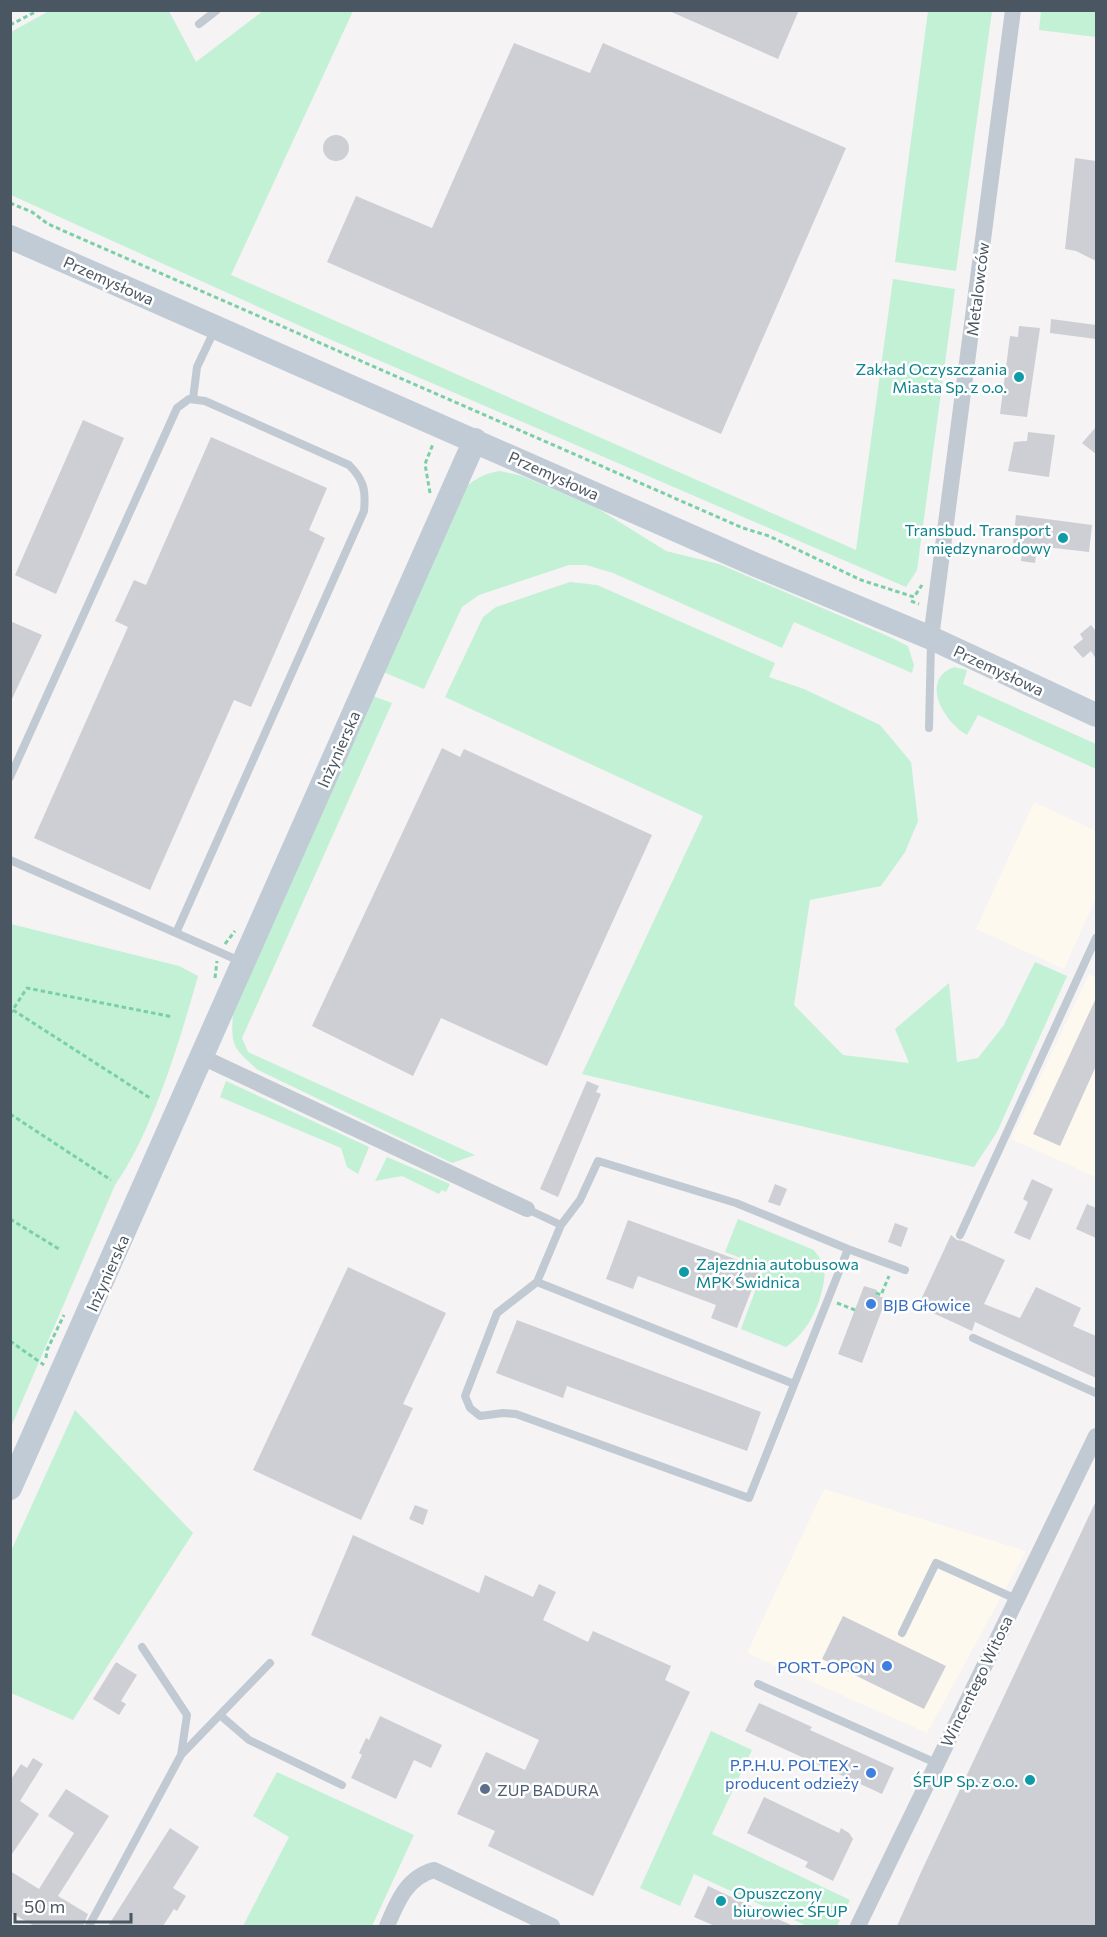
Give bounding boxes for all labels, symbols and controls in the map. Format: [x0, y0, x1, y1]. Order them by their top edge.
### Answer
street label: Metalowców [962, 241, 992, 337]
street label: Przemysłowa [61, 252, 157, 308]
place label: Zakład Oczyszczania Miasta Sp. z o.o. [856, 359, 1007, 396]
marker: Zakład Oczyszczania Miasta Sp. z o.o. [1012, 370, 1026, 384]
street label: Przemysłowa [506, 447, 602, 503]
place label: Transbud. Transport międzynarodowy [905, 520, 1051, 557]
marker: Transbud. Transport międzynarodowy [1056, 531, 1070, 545]
street label: Przemysłowa [951, 641, 1047, 699]
street label: Inżynierska [313, 708, 363, 790]
street label: Inżynierska [82, 1232, 132, 1314]
place label: Zajezdnia autobusowa MPK Świdnica [696, 1254, 859, 1291]
marker: Zajezdnia autobusowa MPK Świdnica [677, 1265, 691, 1279]
place label: BJB Głowice [883, 1295, 970, 1314]
marker: BJB Głowice [864, 1297, 878, 1311]
street label: Wincentego Witosa [936, 1613, 1016, 1749]
place label: PORT-OPON [777, 1657, 875, 1676]
marker: PORT-OPON [880, 1659, 894, 1673]
place label: P.P.H.U. POLTEX - producent odzieży [725, 1755, 859, 1792]
marker: P.P.H.U. POLTEX - producent odzieży [864, 1766, 878, 1780]
place label: ŚFUP Sp. z o.o. [913, 1771, 1018, 1790]
marker: ŚFUP Sp. z o.o. [1023, 1773, 1037, 1787]
place label: ZUP BADURA [497, 1780, 599, 1799]
marker: ZUP BADURA [478, 1782, 492, 1796]
place label: Opuszczony biurowiec ŚFUP [733, 1883, 848, 1920]
scale bar [15, 1886, 130, 1924]
marker: Opuszczony biurowiec ŚFUP [714, 1894, 728, 1908]
text: 50 m [24, 1895, 65, 1917]

